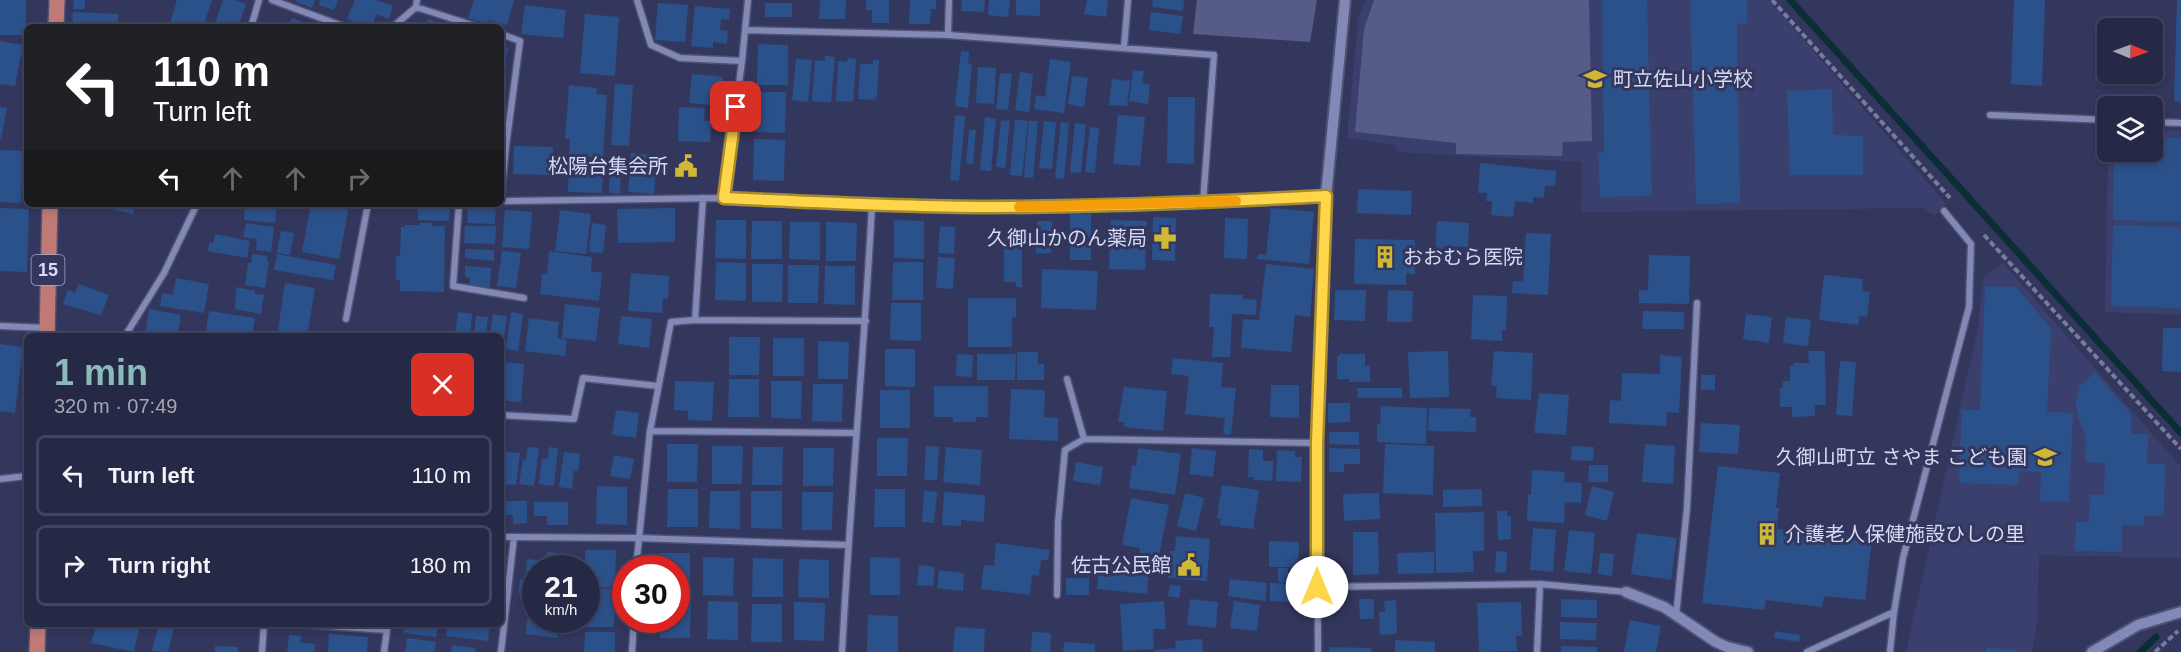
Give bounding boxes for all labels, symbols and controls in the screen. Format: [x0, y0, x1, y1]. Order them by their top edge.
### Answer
north arrow [2097, 18, 2163, 84]
map controls [2097, 18, 2163, 162]
icon: left [54, 48, 132, 126]
text: 110 m [153, 48, 270, 95]
school or university icon: 町立佐山小学校 [1582, 66, 1608, 92]
place label: 町立佐山小学校 [1613, 68, 1753, 90]
pin [710, 81, 761, 132]
icon: arrive [719, 90, 752, 123]
button: layers [2097, 96, 2163, 162]
text: Turn left [153, 97, 251, 127]
public building icon: 松陽台集会所 [673, 153, 699, 179]
place label: 松陽台集会所 [548, 155, 668, 177]
icon: left [153, 162, 186, 195]
icon: ahead [216, 162, 249, 195]
icon: ahead [279, 162, 312, 195]
icon: right [342, 162, 375, 195]
pharmacy icon: 久御山かのん薬局 [1152, 225, 1178, 251]
place label: 久御山かのん薬局 [987, 227, 1147, 249]
building icon: おおむら医院 [1372, 244, 1398, 270]
place label: おおむら医院 [1403, 246, 1523, 268]
road number: 15 [32, 255, 64, 285]
text: 1 min [54, 352, 148, 393]
button: close [411, 353, 474, 416]
text: 320 m · 07:49 [54, 395, 177, 417]
school or university icon: 久御山町立 さやま こども園 [2032, 444, 2058, 470]
place label: 久御山町立 さやま こども園 [1776, 446, 2027, 468]
icon: left [57, 459, 90, 492]
text: Turn left [108, 463, 194, 488]
text: 110 m [411, 463, 471, 488]
building icon: 介護老人保健施設ひしの里 [1754, 521, 1780, 547]
place label: 介護老人保健施設ひしの里 [1785, 523, 2025, 545]
icon: right [57, 549, 90, 582]
public building icon: 佐古公民館 [1176, 552, 1202, 578]
text: Turn right [108, 553, 210, 578]
text: 180 m [410, 553, 471, 578]
place label: 佐古公民館 [1071, 554, 1171, 576]
speed limit sign: 30 [612, 555, 690, 633]
position arrow [1285, 555, 1349, 619]
text: 21 [544, 570, 578, 603]
text: km/h [545, 601, 577, 618]

